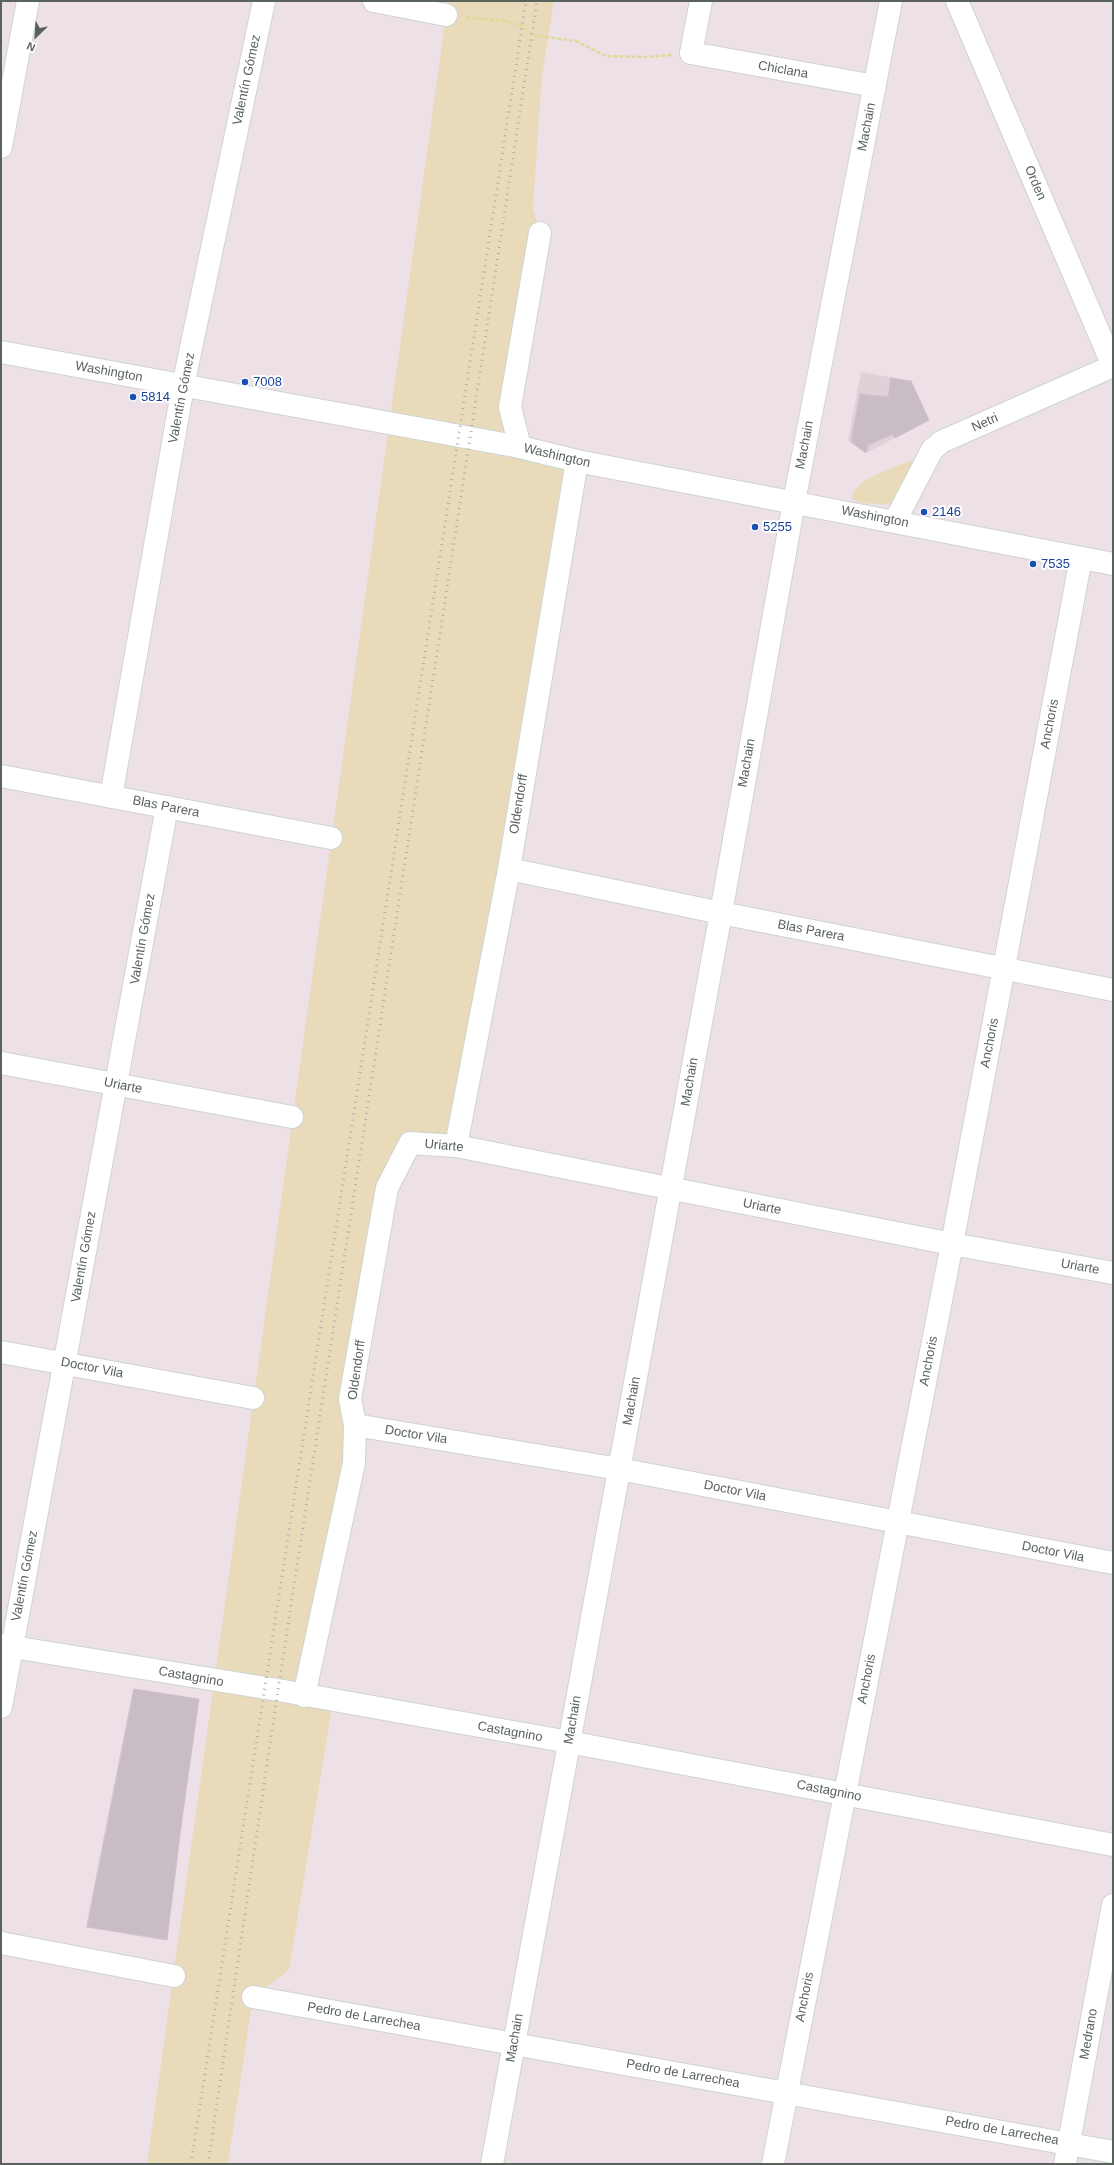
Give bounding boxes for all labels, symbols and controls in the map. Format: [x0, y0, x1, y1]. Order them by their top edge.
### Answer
north arrow [16, 16, 56, 56]
street label: Valentín Gómez [230, 33, 264, 127]
text: N [25, 40, 37, 54]
street label: Chiclana [757, 58, 809, 82]
street label: Machain [855, 101, 879, 153]
street label: Orden [1021, 163, 1049, 203]
street label: Valentín Gómez [166, 351, 198, 445]
street label: Washington [74, 358, 144, 386]
place label: 7008 [253, 374, 282, 390]
marker: 7008 [240, 377, 250, 387]
place label: 5814 [141, 389, 170, 405]
marker: 5814 [128, 392, 138, 402]
street label: Netri [969, 410, 1001, 436]
street label: Machain [793, 419, 817, 471]
street label: Washington [522, 441, 592, 471]
street label: Washington [840, 503, 910, 531]
place label: 2146 [932, 504, 961, 520]
marker: 2146 [919, 507, 929, 517]
place label: 5255 [763, 519, 792, 535]
marker: 5255 [750, 522, 760, 532]
place label: 7535 [1041, 556, 1070, 572]
marker: 7535 [1028, 559, 1038, 569]
street label: Anchoris [1038, 698, 1062, 750]
street label: Machain [735, 737, 759, 789]
street label: Oldendorff [507, 773, 531, 835]
street label: Blas Parera [131, 793, 201, 821]
street label: Valentín Gómez [127, 892, 159, 986]
street label: Blas Parera [776, 917, 846, 945]
street label: Anchoris [978, 1017, 1002, 1069]
street label: Machain [678, 1056, 702, 1108]
street label: Uriarte [102, 1075, 144, 1097]
street label: Uriarte [424, 1137, 464, 1155]
street label: Uriarte [741, 1196, 783, 1218]
street label: Valentín Gómez [68, 1210, 100, 1304]
street label: Uriarte [1059, 1256, 1101, 1278]
street label: Anchoris [917, 1335, 941, 1387]
street label: Oldendorff [345, 1339, 369, 1401]
street label: Doctor Vila [59, 1354, 125, 1382]
street label: Machain [620, 1375, 644, 1427]
street label: Doctor Vila [383, 1422, 449, 1448]
street label: Doctor Vila [702, 1477, 768, 1505]
street label: Valentín Gómez [9, 1529, 41, 1623]
street label: Doctor Vila [1020, 1538, 1086, 1566]
street label: Anchoris [855, 1653, 879, 1705]
street label: Castagnino [157, 1664, 225, 1690]
street label: Machain [561, 1694, 585, 1746]
street label: Castagnino [476, 1719, 544, 1745]
street label: Castagnino [795, 1777, 863, 1805]
street label: Anchoris [793, 1971, 817, 2023]
street label: Pedro de Larrechea [306, 1999, 422, 2035]
street label: Medrano [1077, 2007, 1101, 2061]
street label: Machain [503, 2012, 527, 2064]
street label: Pedro de Larrechea [625, 2056, 741, 2092]
street label: Pedro de Larrechea [944, 2113, 1060, 2149]

